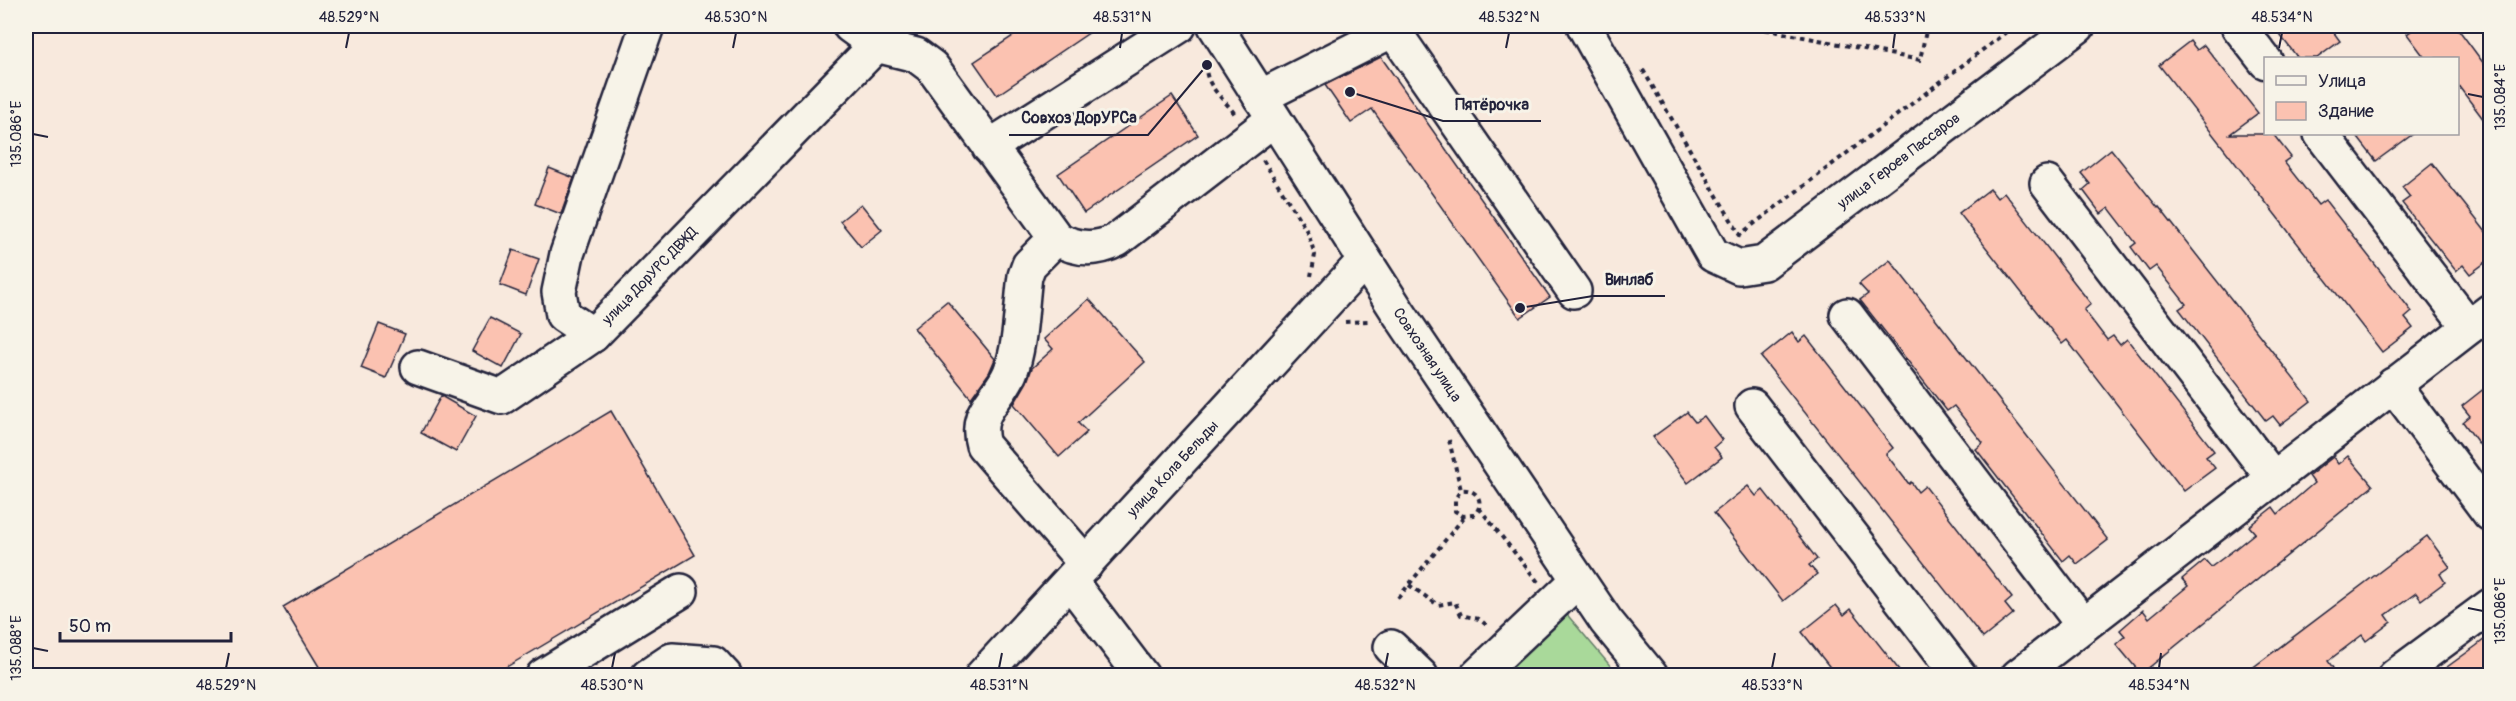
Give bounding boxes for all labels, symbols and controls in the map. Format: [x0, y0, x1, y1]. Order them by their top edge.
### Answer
text: 48.529°N [319, 8, 379, 27]
text: 48.530°N [704, 8, 768, 27]
text: 48.531°N [1093, 8, 1151, 27]
text: 48.532°N [1478, 8, 1540, 27]
text: 48.533°N [1864, 8, 1926, 27]
text: 48.534°N [2251, 8, 2313, 27]
legend [2264, 57, 2459, 135]
text: 135.084°E [2491, 64, 2510, 130]
text: Улица [2318, 70, 2366, 93]
callout: Пятёрочка [1443, 87, 1541, 121]
text: Пятёрочка [1455, 95, 1529, 115]
text: Здание [2318, 100, 2374, 123]
text: 135.086°E [7, 101, 26, 167]
callout: Совхоз ДорУPCа [1009, 101, 1148, 135]
text: Совхоз ДорУPCа [1021, 108, 1137, 128]
street label: улица Героев Пассаров [1833, 109, 1964, 214]
street label: улица ДорУРС ДВЖД [598, 222, 702, 330]
callout: Винлаб [1593, 262, 1665, 296]
text: Винлаб [1605, 270, 1654, 290]
street label: Совхозная улица [1388, 304, 1466, 406]
street label: улица Кола Бельды [1123, 417, 1223, 522]
text: 135.086°E [2491, 578, 2510, 644]
scale bar [60, 605, 231, 643]
text: 135.088°E [7, 615, 26, 681]
text: 50 m [69, 615, 111, 638]
text: 48.529°N [196, 676, 256, 695]
text: 48.530°N [580, 676, 644, 695]
text: 48.531°N [970, 676, 1028, 695]
text: 48.532°N [1354, 676, 1416, 695]
text: 48.533°N [1741, 676, 1803, 695]
text: 48.534°N [2128, 676, 2190, 695]

